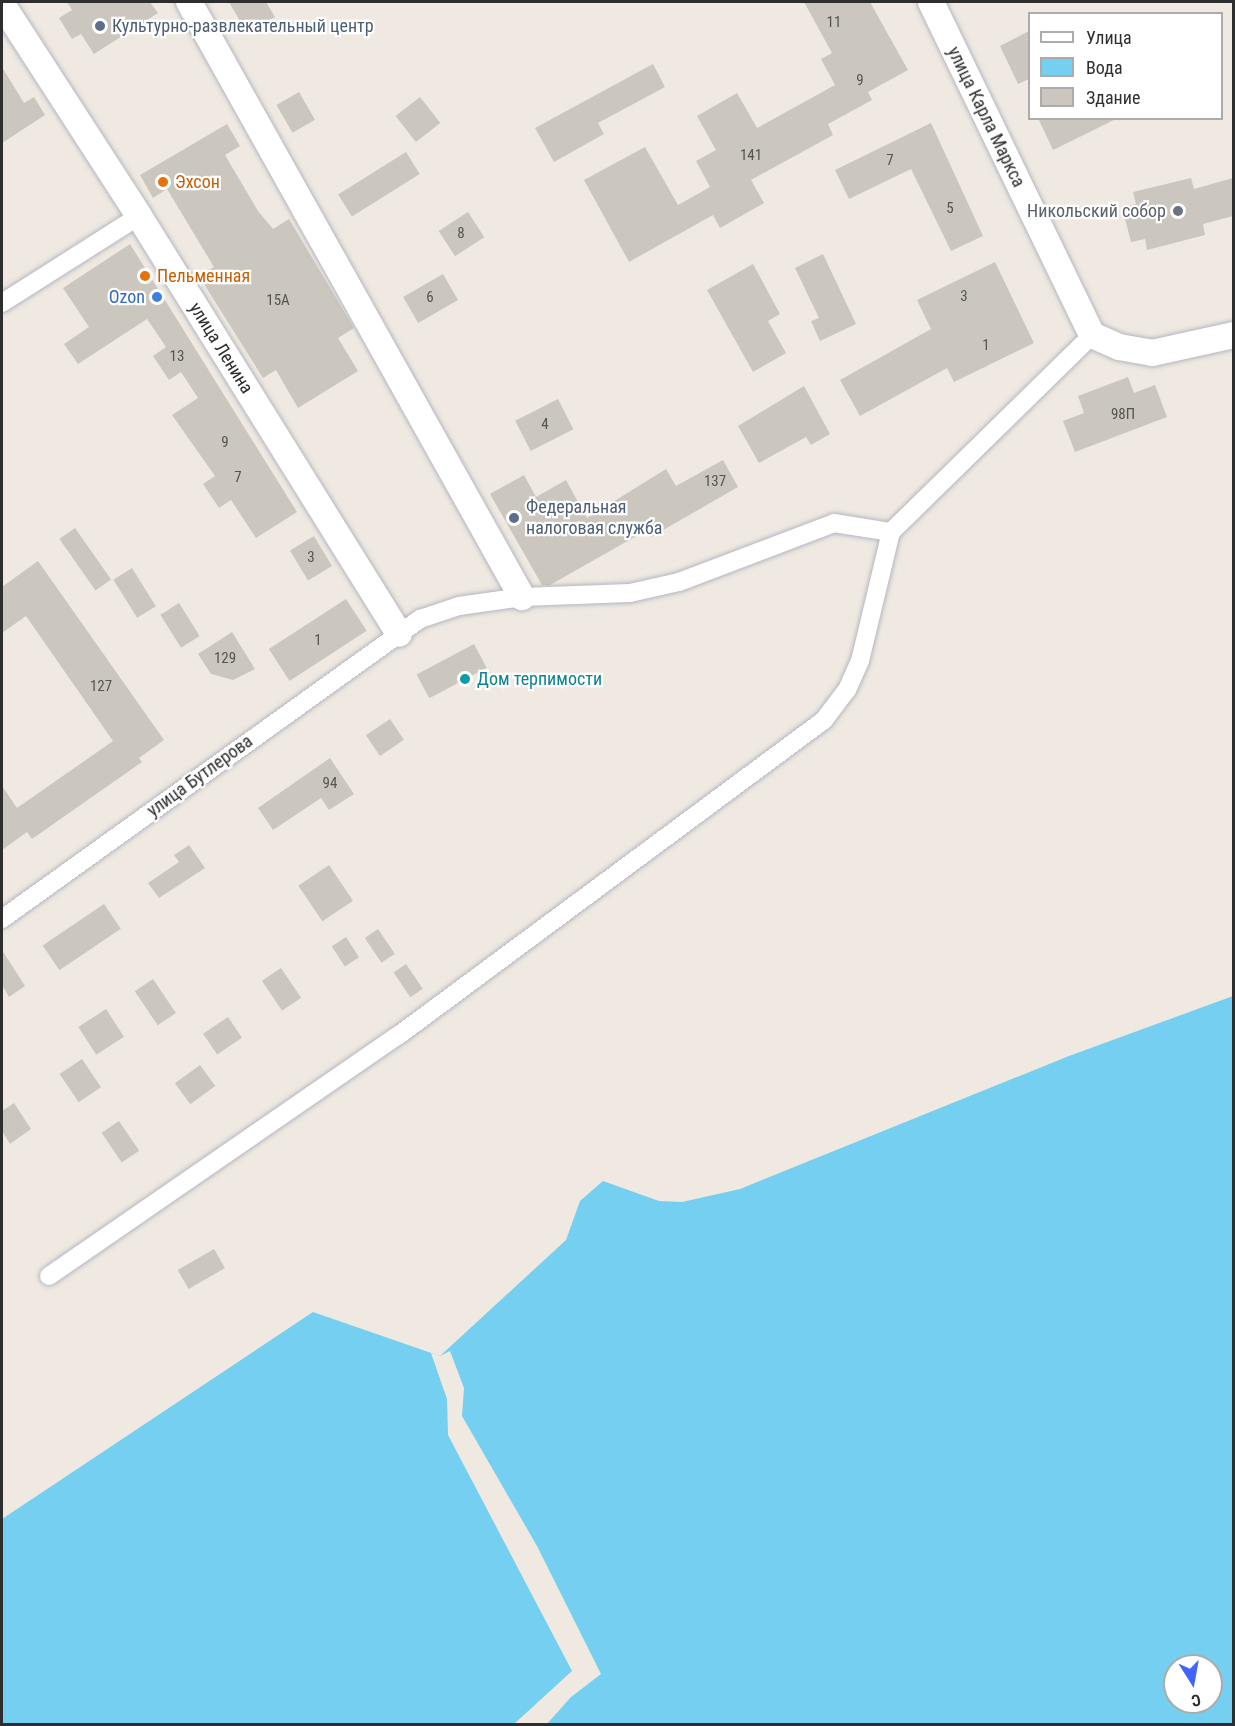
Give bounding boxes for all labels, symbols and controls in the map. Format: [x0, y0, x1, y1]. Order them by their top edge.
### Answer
legend [1028, 12, 1223, 120]
house number: 11 [827, 14, 841, 32]
place label: Культурно-развлекательный центр [112, 15, 374, 37]
marker: Культурно-развлекательный центр [93, 19, 107, 33]
text: Улица [1086, 27, 1132, 48]
street label: улица Карла Маркса [943, 43, 1029, 191]
text: Вода [1086, 57, 1123, 78]
house number: 9 [856, 72, 864, 90]
text: Здание [1086, 87, 1140, 108]
house number: 141 [740, 147, 762, 165]
house number: 7 [886, 152, 894, 170]
place label: Эхсон [175, 171, 220, 193]
marker: Эхсон [156, 175, 170, 189]
house number: 5 [946, 200, 954, 218]
place label: Никольский собор [1027, 200, 1166, 222]
marker: Никольский собор [1171, 204, 1185, 218]
house number: 8 [457, 225, 465, 243]
place label: Пельменная [157, 265, 250, 287]
marker: Пельменная [138, 269, 152, 283]
place label: Ozon [109, 286, 145, 308]
house number: 3 [960, 288, 968, 306]
house number: 6 [426, 289, 434, 307]
marker: Ozon [150, 290, 164, 304]
house number: 15А [266, 292, 290, 310]
street label: улица Ленина [184, 298, 258, 398]
house number: 1 [982, 337, 990, 355]
house number: 13 [170, 348, 184, 366]
house number: 98П [1111, 406, 1135, 424]
house number: 4 [541, 416, 549, 434]
house number: 9 [221, 434, 229, 452]
house number: 7 [234, 469, 242, 487]
house number: 137 [704, 473, 726, 491]
place label: Федеральная налоговая служба [526, 497, 662, 540]
marker: Федеральная налоговая служба [507, 511, 521, 525]
house number: 3 [307, 549, 315, 567]
house number: 1 [314, 632, 322, 650]
house number: 129 [214, 650, 236, 668]
place label: Дом терпимости [477, 668, 602, 690]
marker: Дом терпимости [458, 672, 472, 686]
house number: 127 [90, 678, 112, 696]
street label: улица Бутлерова [143, 730, 257, 822]
house number: 94 [323, 775, 337, 793]
north arrow [1163, 1654, 1223, 1714]
text: С [1190, 1690, 1202, 1710]

